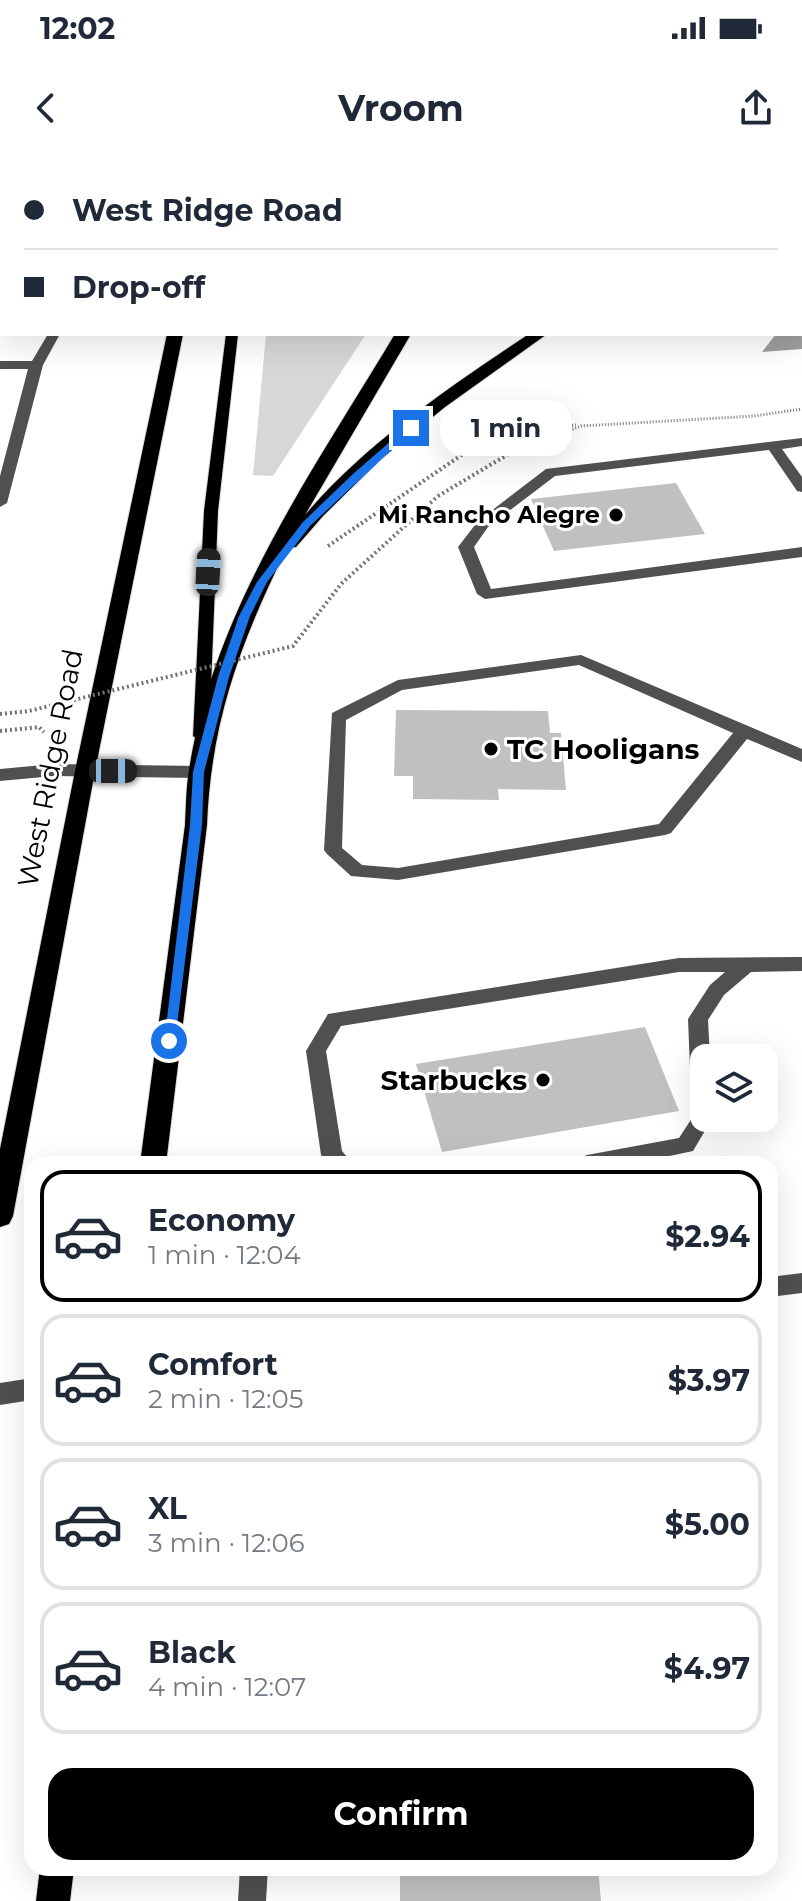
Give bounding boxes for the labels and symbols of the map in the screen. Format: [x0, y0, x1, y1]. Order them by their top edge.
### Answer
callout: 1 min [439, 400, 571, 456]
route end [393, 410, 429, 446]
place label: Mi Rancho Alegre [378, 500, 600, 529]
marker: Mi Rancho Alegre [607, 506, 625, 524]
car [195, 547, 221, 597]
street label: West Ridge Road [10, 646, 90, 890]
place label: TC Hooligans [507, 732, 700, 766]
marker: TC Hooligans [482, 740, 500, 758]
car [89, 759, 137, 783]
route start [151, 1023, 187, 1059]
place label: Starbucks [381, 1063, 527, 1097]
marker: Starbucks [534, 1071, 552, 1089]

